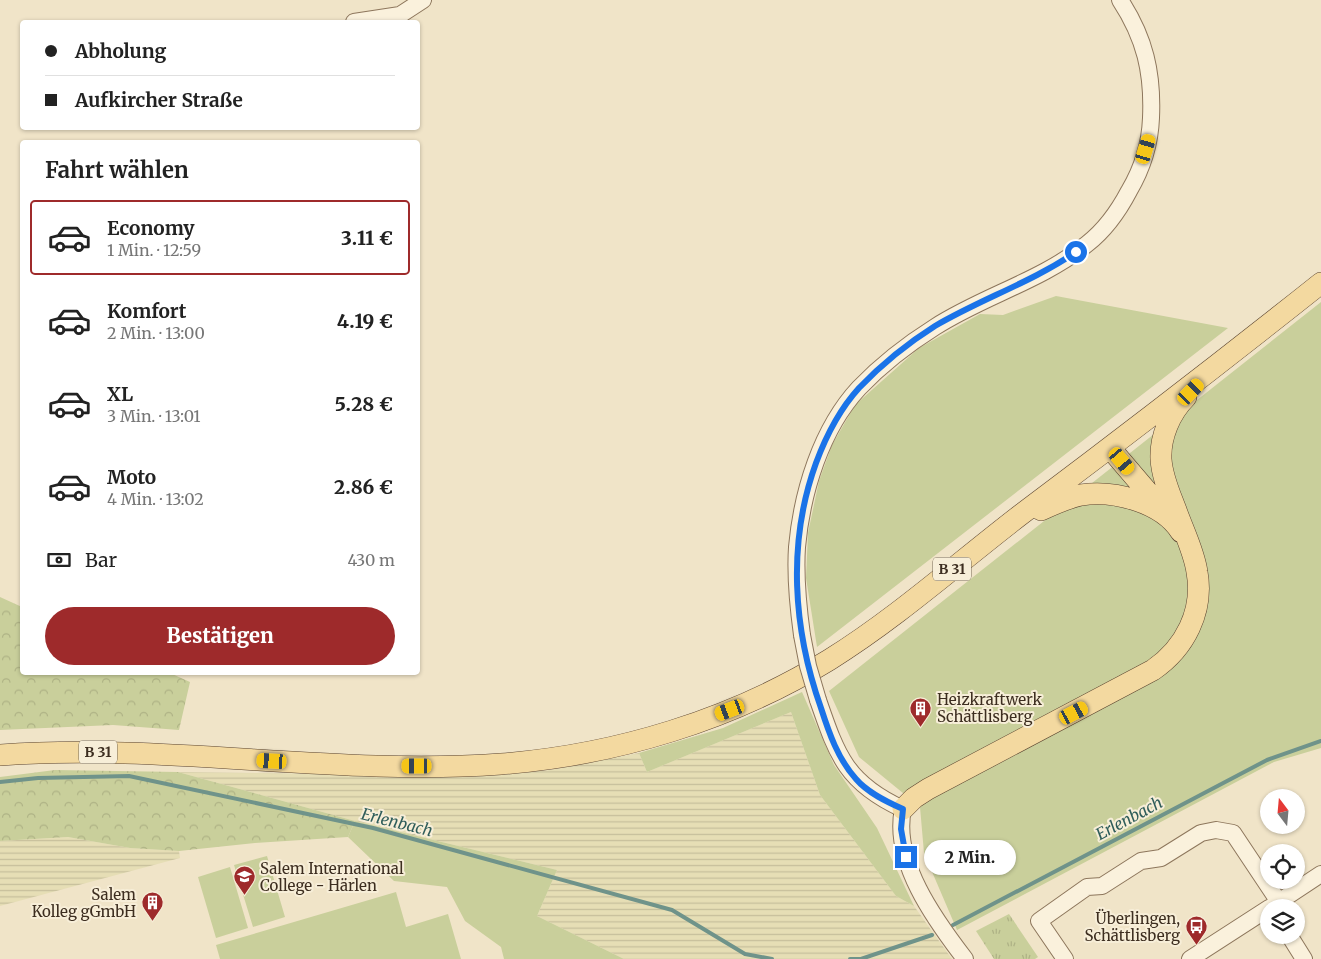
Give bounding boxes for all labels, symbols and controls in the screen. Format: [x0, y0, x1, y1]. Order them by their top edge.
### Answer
text: Abholung [75, 39, 166, 63]
text: Aufkircher Straße [75, 88, 243, 112]
car [1134, 132, 1157, 166]
text: Fahrt wählen [45, 156, 189, 184]
icon: car [47, 215, 92, 260]
text: Economy [107, 216, 195, 240]
text: 3.11 € [341, 226, 393, 250]
text: 1 Min. · 12:59 [107, 240, 201, 260]
route start [1065, 241, 1087, 263]
icon: car [47, 298, 92, 343]
text: Komfort [107, 299, 186, 323]
text: 4.19 € [337, 309, 393, 333]
text: 2 Min. · 13:00 [107, 323, 205, 343]
car [1175, 376, 1206, 408]
icon: car [47, 381, 92, 426]
text: XL [107, 382, 133, 406]
text: 5.28 € [335, 392, 393, 416]
text: 3 Min. · 13:01 [107, 406, 201, 426]
car [1106, 445, 1137, 477]
icon: car [47, 464, 92, 509]
text: Moto [107, 465, 156, 489]
text: 2.86 € [334, 475, 393, 499]
text: 4 Min. · 13:02 [107, 489, 204, 509]
icon: cash [45, 546, 73, 574]
text: Bar [85, 548, 117, 572]
text: 430 m [348, 550, 395, 570]
road number: B 31 [933, 558, 971, 580]
button: Bestätigen [45, 607, 395, 665]
place label: Heizkraftwerk Schättlisberg [937, 690, 1042, 726]
building icon: Heizkraftwerk Schättlisberg [909, 696, 933, 727]
car [713, 698, 746, 722]
car [1057, 699, 1090, 727]
road number: B 31 [79, 740, 117, 764]
car [256, 753, 287, 769]
car [402, 759, 432, 774]
north arrow [1260, 789, 1305, 834]
map controls [1260, 789, 1305, 944]
water label: Erlenbach [1092, 792, 1166, 844]
water label: Erlenbach [359, 803, 435, 841]
callout: 2 Min. [924, 840, 1016, 874]
button: locate [1260, 844, 1305, 889]
route end [895, 846, 917, 868]
text: 2 Min. [945, 847, 995, 867]
place label: Salem International College - Härlen [260, 859, 404, 895]
school or university icon: Salem International College - Härlen [232, 865, 256, 896]
place label: Salem Kolleg gGmbH [32, 885, 136, 921]
building icon: Salem Kolleg gGmbH [140, 891, 164, 922]
button: layers [1260, 899, 1305, 944]
place label: Überlingen, Schättlisberg [1084, 908, 1180, 945]
bus stop icon: Überlingen, Schättlisberg [1184, 915, 1208, 946]

